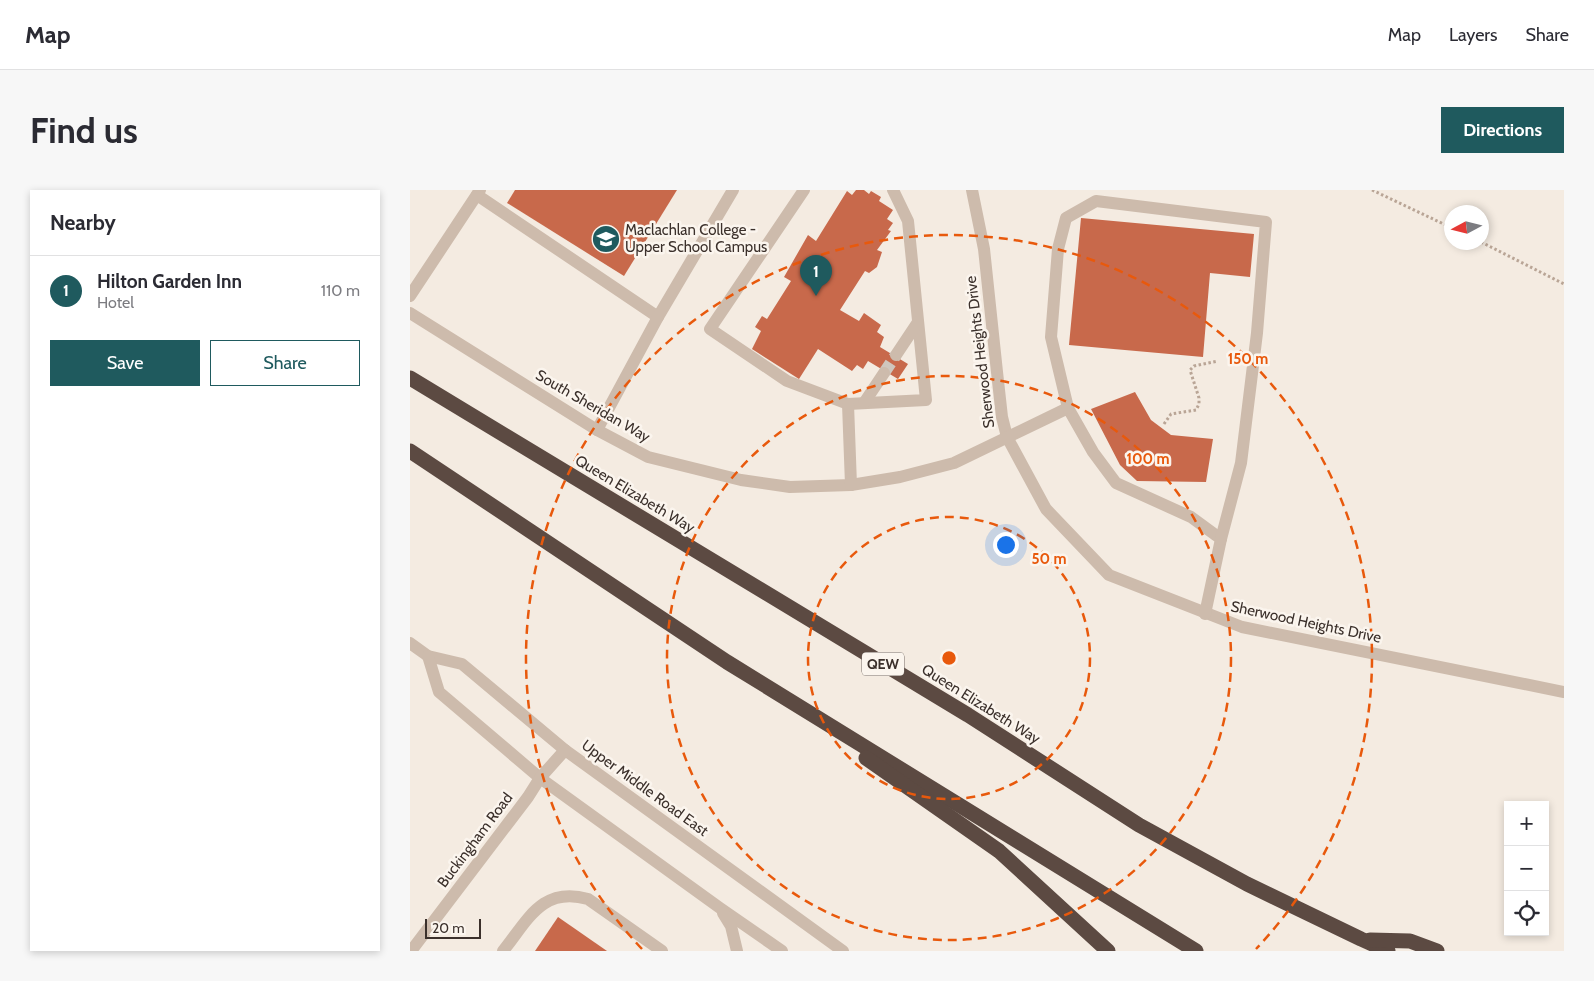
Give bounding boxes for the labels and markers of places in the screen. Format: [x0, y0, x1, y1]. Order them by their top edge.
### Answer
place label: Maclachlan College - Upper School Campus [625, 221, 767, 256]
school or university icon: Maclachlan College - Upper School Campus [591, 224, 621, 254]
pin: 1 [800, 255, 832, 296]
centre of rings [940, 649, 958, 667]

